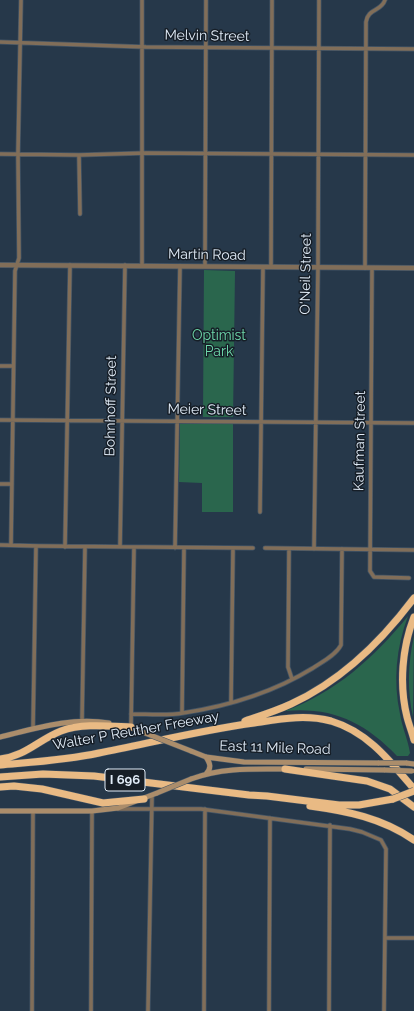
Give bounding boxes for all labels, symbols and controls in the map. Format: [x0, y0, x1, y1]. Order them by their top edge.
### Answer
street label: Melvin Street [164, 27, 250, 45]
street label: O'Neil Street [297, 233, 315, 315]
street label: Martin Road [168, 246, 246, 264]
park label: Optimist Park [192, 328, 246, 360]
street label: Bohnhoff Street [102, 355, 120, 457]
street label: Kaufman Street [351, 391, 369, 491]
street label: Meier Street [167, 401, 247, 419]
street label: Walter P Reuther Freeway [51, 708, 221, 754]
street label: East 11 Mile Road [219, 738, 331, 758]
road number: I 696 [105, 769, 145, 791]

